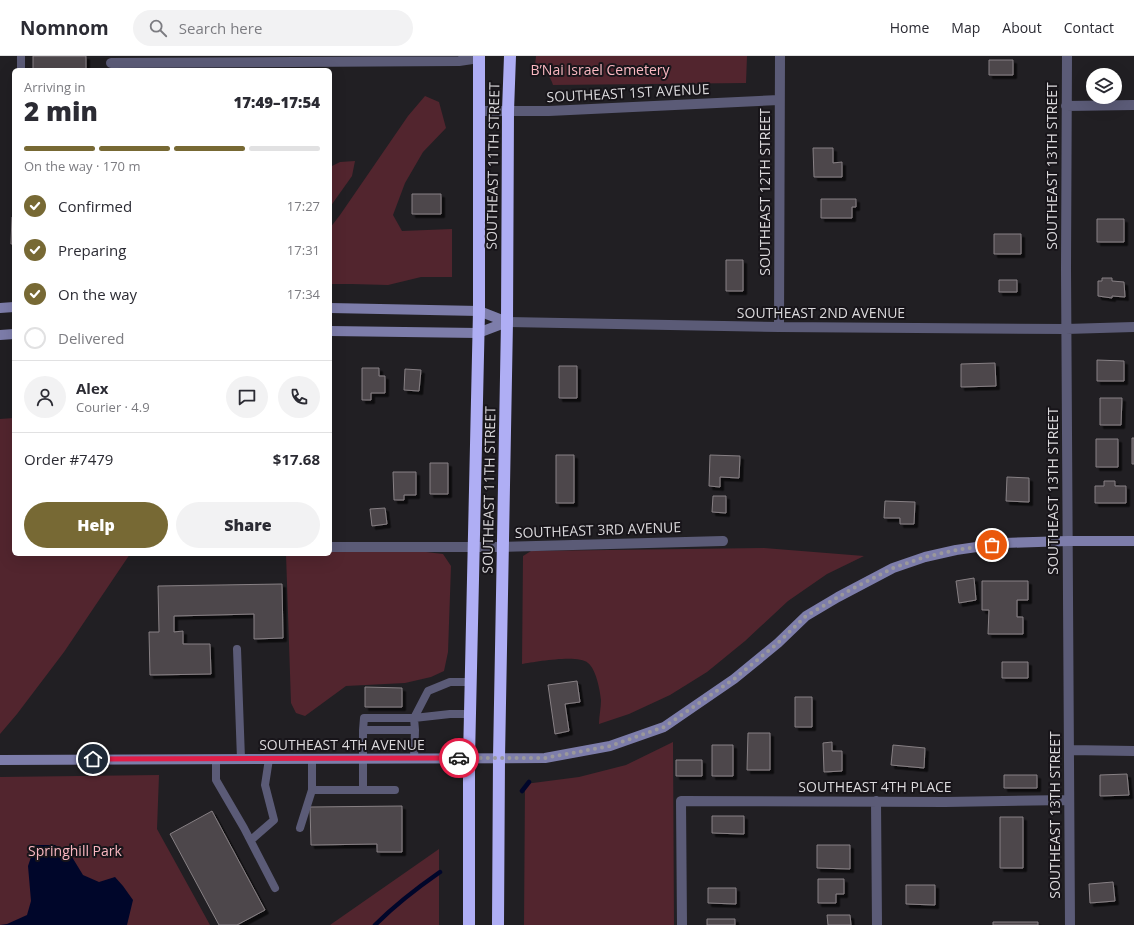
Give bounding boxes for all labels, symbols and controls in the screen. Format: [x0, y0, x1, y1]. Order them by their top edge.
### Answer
search box [133, 10, 413, 46]
text: Nomnom [20, 15, 109, 41]
icon: search [147, 17, 169, 39]
text: Search here [179, 18, 262, 38]
text: Home [890, 18, 929, 37]
text: Map [951, 18, 980, 37]
text: About [1002, 18, 1042, 37]
text: Contact [1064, 18, 1114, 37]
park label: B’Nai Israel Cemetery [530, 60, 671, 79]
map controls [1086, 68, 1122, 104]
button: layers [1086, 68, 1122, 104]
text: Arriving in [24, 78, 86, 96]
street label: SOUTHEAST 1ST AVENUE [546, 79, 710, 106]
street label: SOUTHEAST 11TH STREET [482, 82, 503, 250]
street label: SOUTHEAST 13TH STREET [1042, 82, 1061, 250]
text: 17:49–17:54 [234, 92, 320, 112]
text: 2 min [24, 93, 98, 129]
street label: SOUTHEAST 12TH STREET [755, 108, 774, 276]
text: On the way · 170 m [24, 157, 140, 175]
icon: check [24, 195, 46, 217]
text: Confirmed [58, 196, 132, 216]
text: 17:27 [287, 197, 320, 215]
icon: check [24, 239, 46, 261]
text: Preparing [58, 240, 126, 260]
text: 17:31 [287, 241, 320, 259]
icon: check [24, 283, 46, 305]
text: On the way [58, 284, 137, 304]
text: 17:34 [287, 285, 320, 303]
street label: SOUTHEAST 2ND AVENUE [737, 303, 905, 322]
text: Delivered [58, 328, 125, 348]
button: person [24, 376, 66, 418]
button: chat [226, 376, 268, 418]
button: phone [278, 376, 320, 418]
text: Alex [76, 378, 108, 398]
text: Courier · 4.9 [76, 398, 150, 416]
street label: SOUTHEAST 11TH STREET [478, 406, 499, 574]
street label: SOUTHEAST 13TH STREET [1043, 407, 1062, 575]
text: Order #7479 [24, 449, 113, 469]
text: $17.68 [273, 449, 320, 469]
button: Help [24, 502, 168, 548]
button: Share [176, 502, 320, 548]
street label: SOUTHEAST 3RD AVENUE [514, 517, 681, 542]
pin [975, 528, 1009, 562]
icon: bag [981, 534, 1003, 556]
street label: SOUTHEAST 13TH STREET [1045, 731, 1064, 899]
street label: SOUTHEAST 4TH AVENUE [259, 735, 425, 754]
courier [439, 738, 479, 778]
pin [76, 742, 110, 776]
icon: car [448, 747, 470, 769]
icon: home [82, 748, 104, 770]
street label: SOUTHEAST 4TH PLACE [798, 777, 952, 796]
park label: Springhill Park [28, 841, 123, 860]

